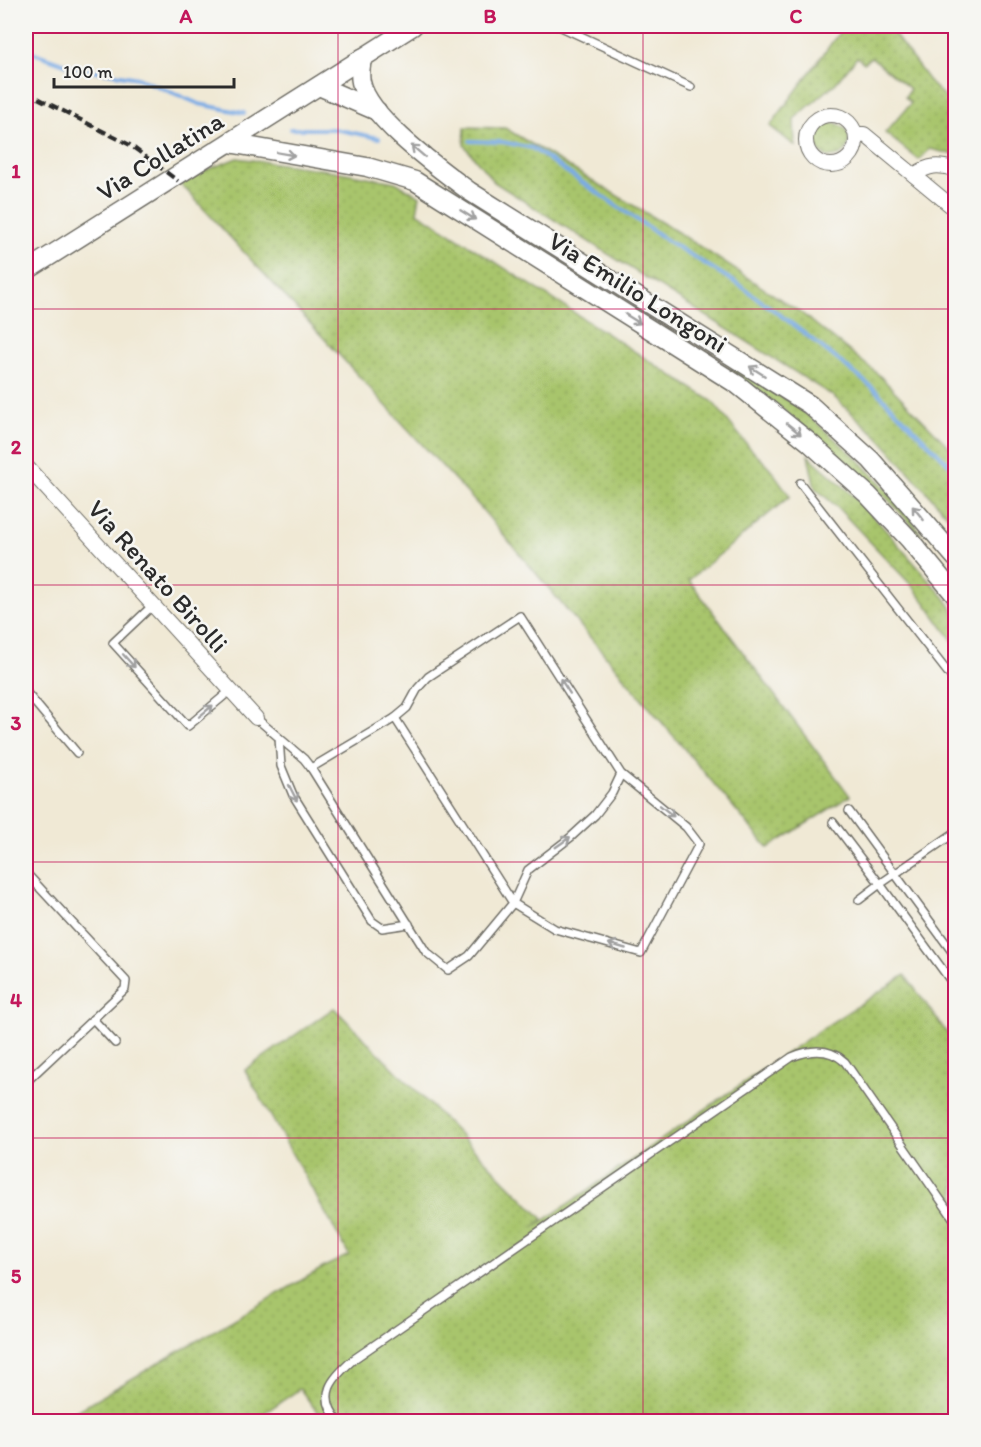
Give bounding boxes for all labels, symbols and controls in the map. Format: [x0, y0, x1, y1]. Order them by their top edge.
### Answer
text: A [179, 4, 193, 28]
text: B [484, 4, 497, 28]
text: C [790, 4, 803, 28]
scale bar [54, 51, 234, 89]
text: 100 m [63, 61, 113, 83]
street label: Via Collatina [91, 104, 230, 208]
one-way arrow [411, 144, 426, 158]
one-way arrow [276, 149, 295, 160]
text: 1 [11, 159, 21, 183]
one-way arrow [459, 209, 476, 221]
street label: Via Emilio Longoni [543, 224, 733, 360]
one-way arrow [625, 312, 642, 325]
one-way arrow [749, 365, 766, 377]
one-way arrow [786, 423, 802, 436]
text: 2 [11, 435, 22, 459]
street label: Via Renato Birolli [81, 493, 235, 659]
one-way arrow [912, 506, 925, 522]
one-way arrow [122, 653, 136, 668]
one-way arrow [559, 678, 571, 695]
one-way arrow [198, 704, 213, 718]
text: 3 [11, 711, 22, 735]
one-way arrow [288, 784, 300, 802]
one-way arrow [658, 804, 674, 817]
one-way arrow [555, 836, 571, 849]
one-way arrow [608, 940, 627, 951]
text: 4 [10, 988, 22, 1012]
text: 5 [11, 1264, 22, 1288]

